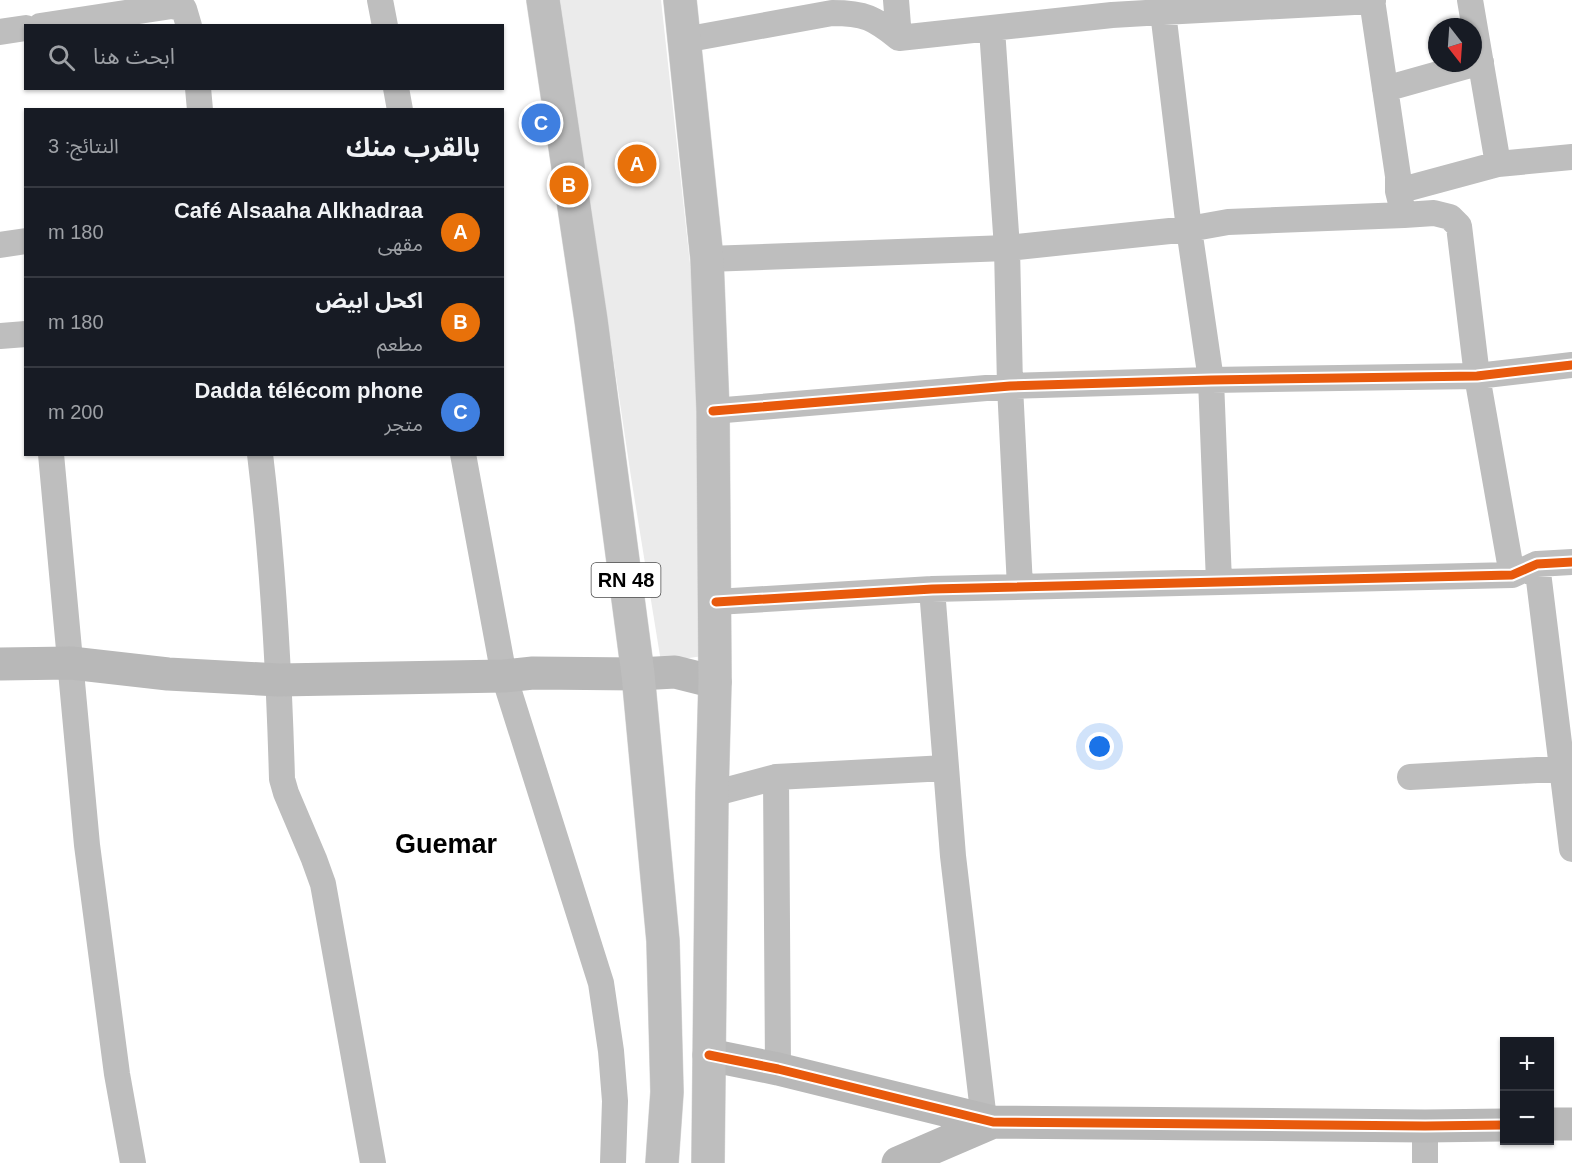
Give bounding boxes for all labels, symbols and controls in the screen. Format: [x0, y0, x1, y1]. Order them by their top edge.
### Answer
north arrow [1428, 18, 1482, 72]
search box [24, 24, 504, 90]
icon: search [45, 41, 78, 74]
text: ابحث هنا [93, 44, 175, 69]
pin: C [522, 100, 560, 146]
text: بالقرب منك [346, 132, 480, 162]
text: النتائج: 3 [48, 135, 119, 157]
pin: A [618, 142, 656, 186]
pin: B [550, 162, 588, 207]
text: Café Alsaaha Alkhadraa [174, 198, 423, 223]
text: 180 m [48, 221, 104, 243]
text: A [453, 221, 468, 243]
text: مقهى [378, 233, 423, 255]
text: اكحل ابيض [315, 288, 423, 313]
text: 180 m [48, 311, 104, 333]
text: B [453, 311, 468, 333]
text: مطعم [377, 333, 423, 355]
text: Dadda télécom phone [194, 378, 423, 403]
text: 200 m [48, 401, 104, 423]
text: C [453, 401, 468, 423]
text: متجر [384, 413, 423, 435]
road number: RN 48 [592, 563, 660, 597]
your location [1085, 732, 1114, 761]
district label: Guemar [395, 829, 498, 859]
map controls [1500, 1037, 1554, 1145]
button: + [1500, 1037, 1554, 1091]
button: − [1500, 1091, 1554, 1145]

